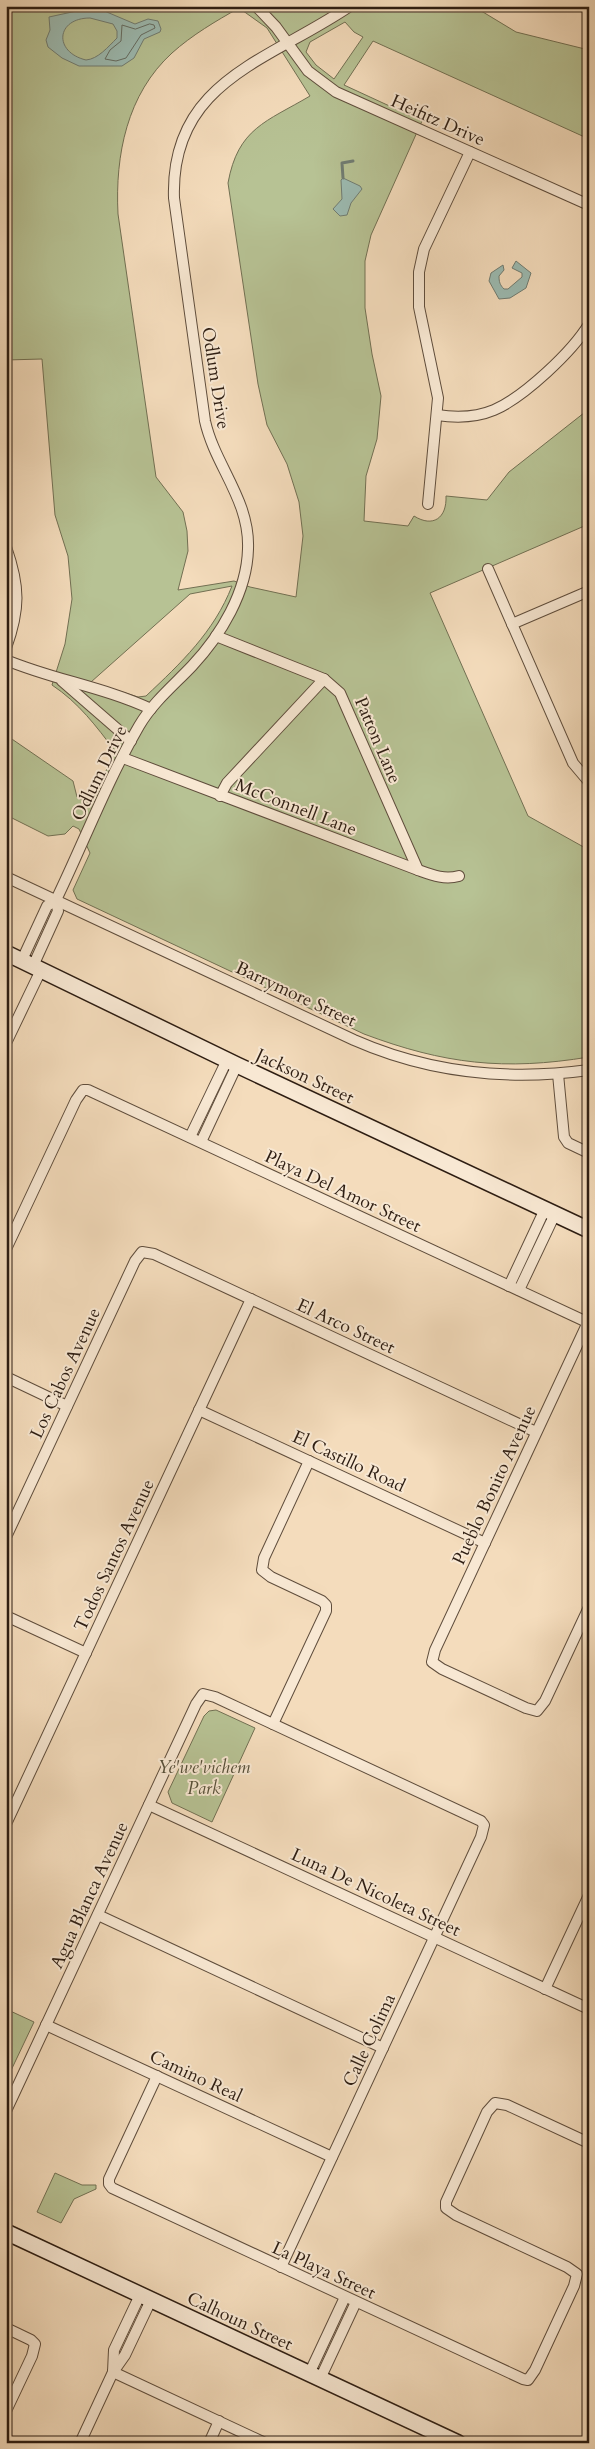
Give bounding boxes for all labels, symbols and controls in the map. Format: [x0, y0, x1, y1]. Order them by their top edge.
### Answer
street label: Heifitz Drive [387, 89, 489, 152]
street label: Odlum Drive [195, 325, 236, 431]
street label: Patton Lane [348, 693, 407, 787]
street label: Odlum Drive [66, 721, 133, 825]
street label: McConnell Lane [231, 773, 360, 842]
street label: Barrymore Street [231, 956, 360, 1033]
street label: Jackson Street [249, 1041, 358, 1110]
street label: Playa Del Amor Street [261, 1144, 425, 1239]
street label: El Arco Street [292, 1293, 399, 1360]
street label: Los Cabos Avenue [24, 1304, 107, 1443]
street label: Pueblo Bonito Avenue [446, 1401, 542, 1569]
street label: El Castillo Road [288, 1424, 410, 1499]
street label: Todos Santos Avenue [68, 1475, 161, 1635]
park label: Ye'we'vichem Park [157, 1755, 251, 1801]
street label: Agua Blanca Avenue [44, 1818, 134, 1973]
street label: Luna De Nicoleta Street [287, 1842, 465, 1943]
street label: Calle Colima [337, 1989, 402, 2091]
street label: Camino Real [145, 2044, 247, 2109]
street label: La Playa Street [268, 2235, 380, 2306]
street label: Calhoun Street [183, 2286, 297, 2357]

